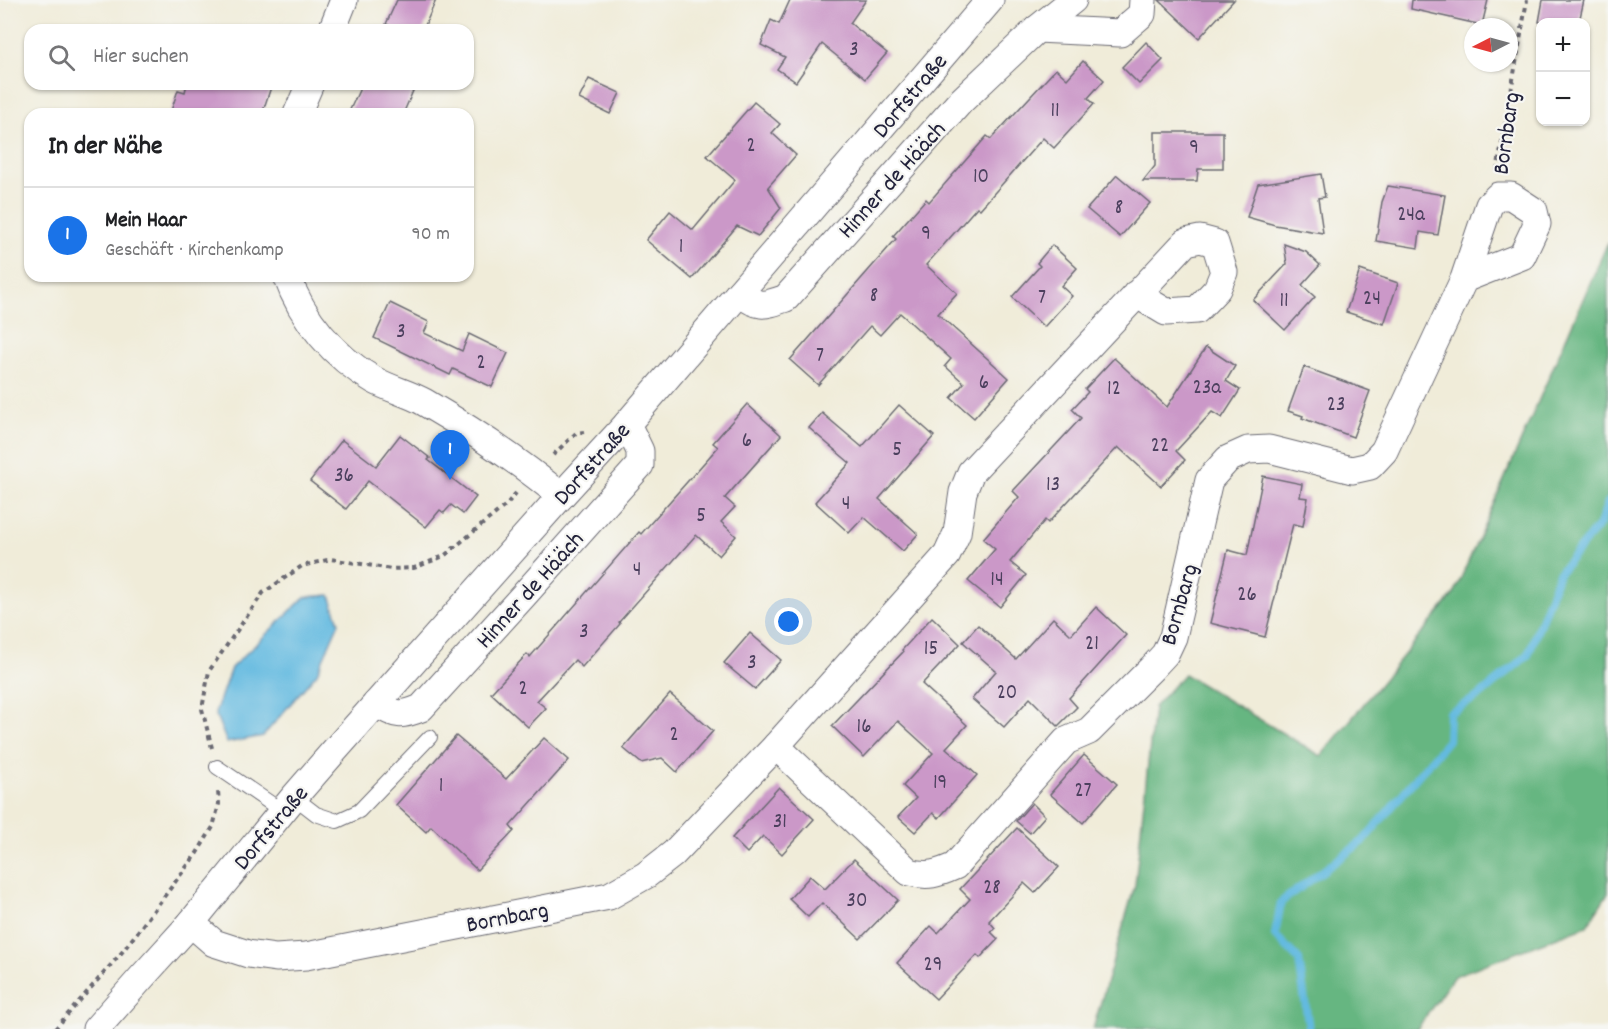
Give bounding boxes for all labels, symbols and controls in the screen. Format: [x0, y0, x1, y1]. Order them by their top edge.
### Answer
north arrow [1464, 18, 1518, 72]
map controls [1536, 18, 1590, 126]
button: + [1536, 18, 1590, 72]
search box [24, 24, 474, 90]
house number: 3 [849, 36, 859, 66]
icon: search [45, 41, 78, 74]
text: Hier suchen [93, 42, 189, 73]
street label: Dorfstraße [866, 47, 957, 147]
button: − [1536, 72, 1590, 126]
street label: Bornbarg [1485, 90, 1531, 177]
house number: 11 [1050, 97, 1060, 127]
street label: Hinner de Hääch [831, 115, 955, 247]
text: In der Nähe [48, 129, 162, 166]
house number: 2 [746, 132, 756, 162]
house number: 9 [1189, 134, 1199, 164]
house number: 10 [973, 163, 989, 193]
house number: 8 [1115, 194, 1123, 224]
house number: 24a [1397, 201, 1426, 231]
text: Mein Haar [105, 206, 187, 237]
house number: 9 [921, 220, 931, 250]
text: 1 [65, 221, 70, 249]
text: 90 m [412, 221, 450, 249]
house number: 1 [679, 233, 683, 263]
text: Geschäft · Kirchenkamp [105, 237, 284, 265]
house number: 8 [870, 282, 878, 312]
house number: 7 [1038, 284, 1046, 314]
house number: 24 [1363, 285, 1381, 315]
house number: 11 [1279, 287, 1289, 317]
house number: 3 [396, 318, 406, 348]
house number: 7 [816, 342, 824, 372]
house number: 2 [476, 349, 486, 379]
house number: 6 [979, 369, 989, 399]
house number: 23a [1193, 374, 1222, 404]
house number: 12 [1107, 375, 1121, 405]
house number: 23 [1327, 391, 1345, 421]
street label: Dorfstraße [547, 416, 640, 514]
house number: 6 [742, 427, 752, 457]
pin: 1 [430, 430, 470, 480]
house number: 22 [1151, 432, 1169, 462]
house number: 5 [892, 436, 902, 466]
house number: 36 [334, 462, 354, 492]
house number: 13 [1046, 471, 1060, 501]
house number: 4 [842, 490, 850, 520]
house number: 5 [696, 502, 706, 532]
street label: Hinner de Hääch [469, 525, 593, 657]
house number: 4 [633, 556, 641, 586]
street label: Bornbarg [1153, 560, 1209, 649]
house number: 14 [990, 566, 1004, 596]
house number: 26 [1237, 581, 1257, 611]
your location [774, 607, 803, 636]
house number: 3 [579, 618, 589, 648]
house number: 21 [1085, 630, 1099, 660]
house number: 15 [924, 635, 938, 665]
house number: 3 [747, 649, 757, 679]
house number: 2 [518, 675, 528, 705]
house number: 20 [997, 679, 1017, 709]
house number: 16 [857, 713, 871, 743]
house number: 2 [669, 721, 679, 751]
house number: 19 [933, 769, 947, 799]
house number: 1 [439, 772, 443, 802]
house number: 27 [1074, 777, 1092, 807]
street label: Dorfstraße [227, 779, 318, 879]
house number: 31 [773, 808, 787, 838]
house number: 28 [983, 874, 1001, 904]
house number: 30 [847, 887, 867, 917]
street label: Bornbarg [464, 894, 552, 944]
house number: 29 [924, 951, 942, 981]

